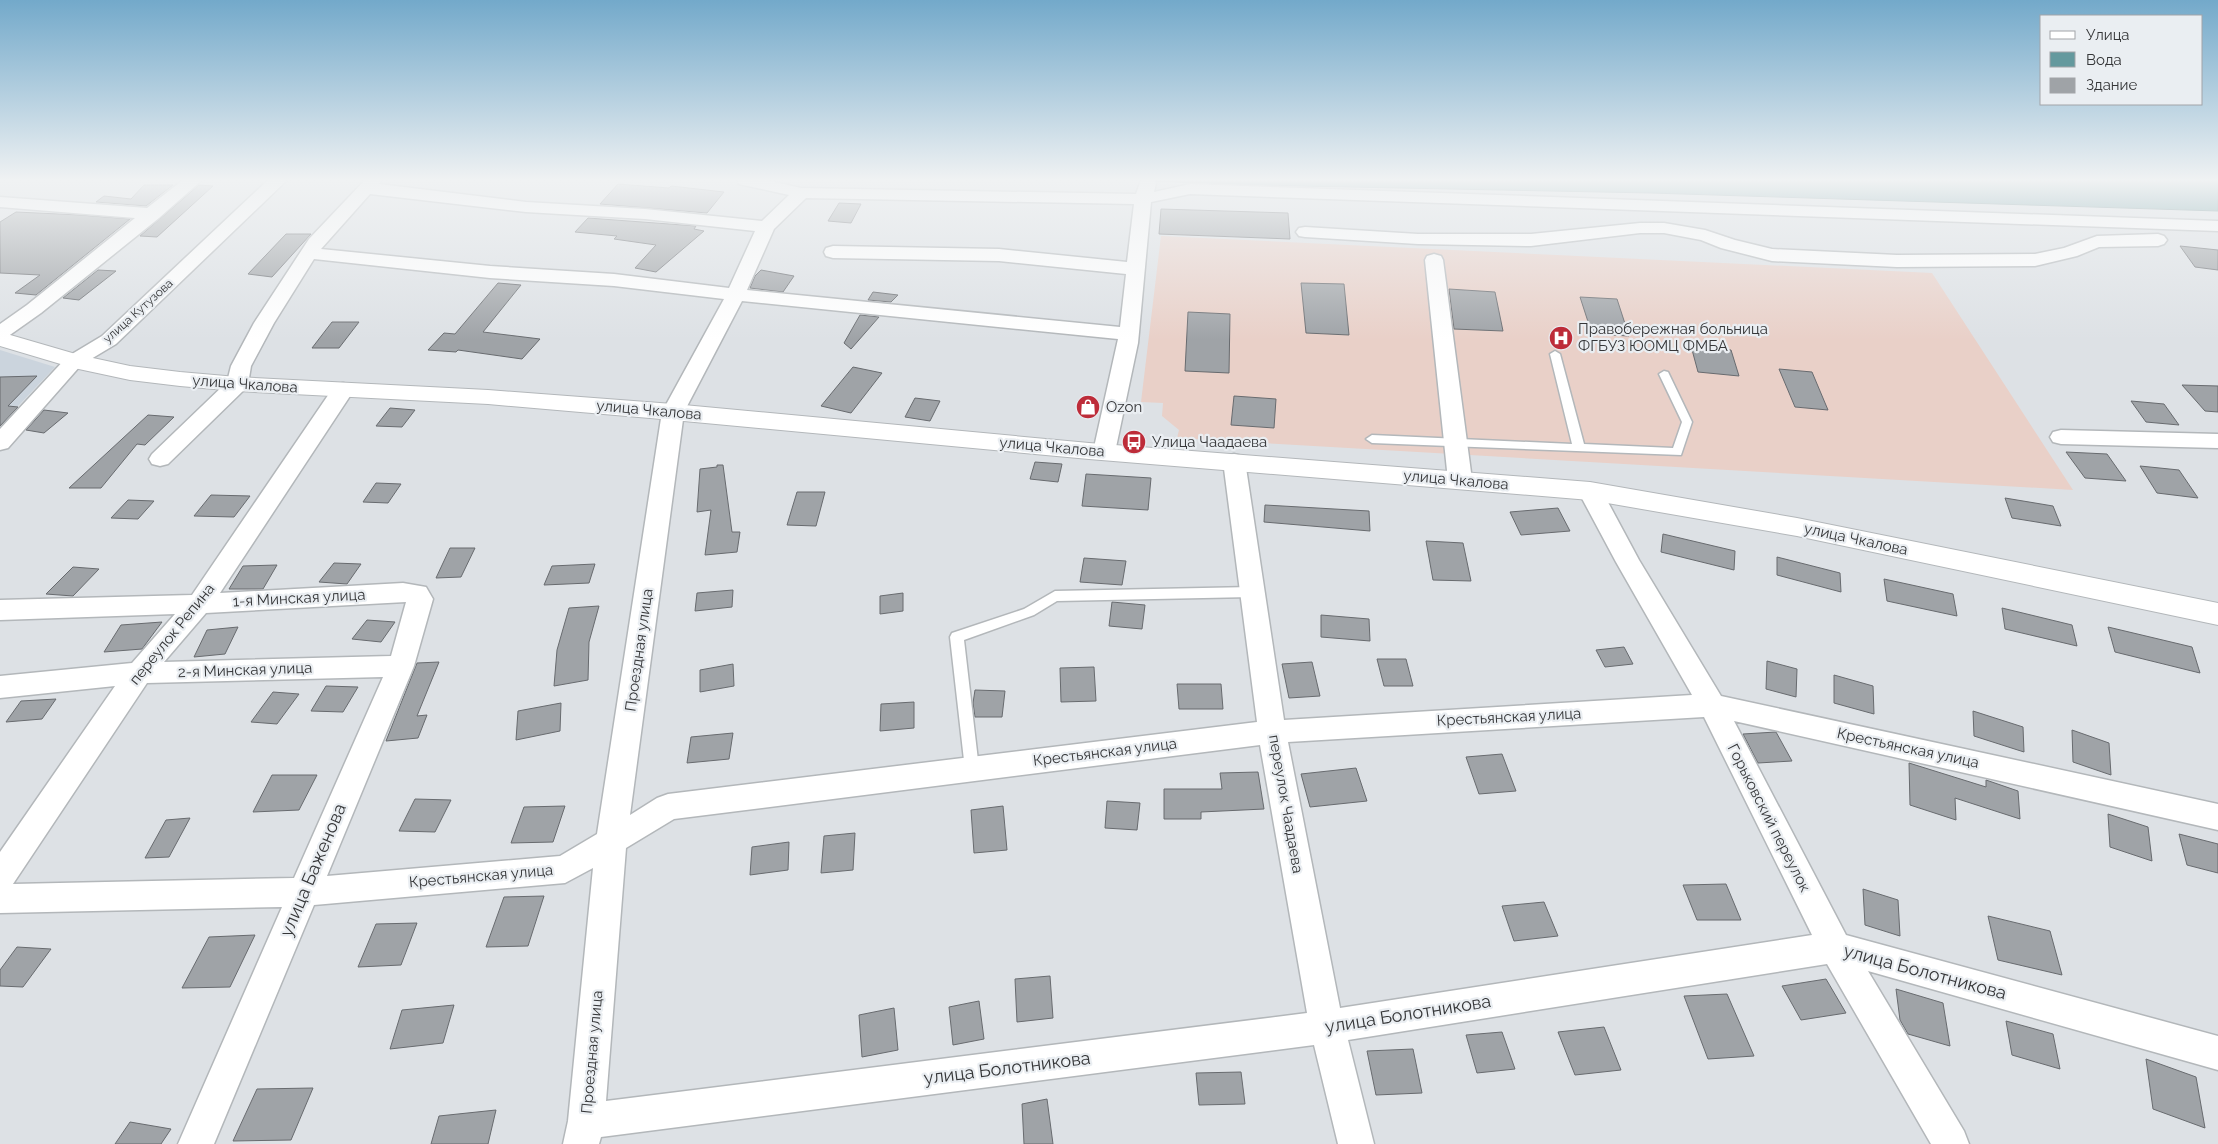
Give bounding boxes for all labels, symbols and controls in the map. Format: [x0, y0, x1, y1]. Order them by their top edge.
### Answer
legend [2040, 15, 2203, 105]
text: Улица [2086, 26, 2130, 44]
text: Вода [2086, 51, 2122, 69]
text: Здание [2086, 76, 2138, 94]
street label: улица Кутузова [100, 276, 176, 346]
place label: Правобережная больница ФГБУЗ ЮОМЦ ФМБА [1578, 320, 1768, 355]
hospital icon: Правобережная больница ФГБУЗ ЮОМЦ ФМБА [1548, 325, 1574, 351]
street label: улица Чкалова [192, 371, 298, 397]
shop icon: Ozon [1075, 394, 1101, 420]
street label: улица Чкалова [596, 396, 702, 424]
place label: Ozon [1106, 398, 1142, 416]
bus stop icon: Улица Чаадаева [1121, 429, 1147, 455]
street label: улица Чкалова [999, 433, 1105, 461]
place label: Улица Чаадаева [1152, 433, 1267, 451]
street label: улица Чкалова [1403, 466, 1509, 494]
street label: улица Чкалова [1803, 519, 1909, 559]
street label: переулок Репина [126, 580, 218, 688]
street label: 1-я Минская улица [232, 586, 366, 610]
street label: Проездная улица [621, 587, 657, 713]
street label: 2-я Минская улица [178, 659, 312, 681]
street label: Крестьянская улица [1436, 704, 1582, 730]
street label: Крестьянская улица [1835, 724, 1981, 772]
street label: переулок Чаадаева [1265, 733, 1307, 875]
street label: Крестьянская улица [1032, 734, 1178, 770]
street label: Горьковский переулок [1724, 741, 1814, 895]
street label: улица Баженова [275, 800, 350, 939]
street label: Крестьянская улица [408, 861, 554, 891]
street label: улица Болотникова [1841, 940, 2009, 1003]
street label: Проездная улица [578, 990, 606, 1114]
street label: улица Болотникова [1323, 990, 1492, 1037]
street label: улица Болотникова [922, 1047, 1091, 1088]

